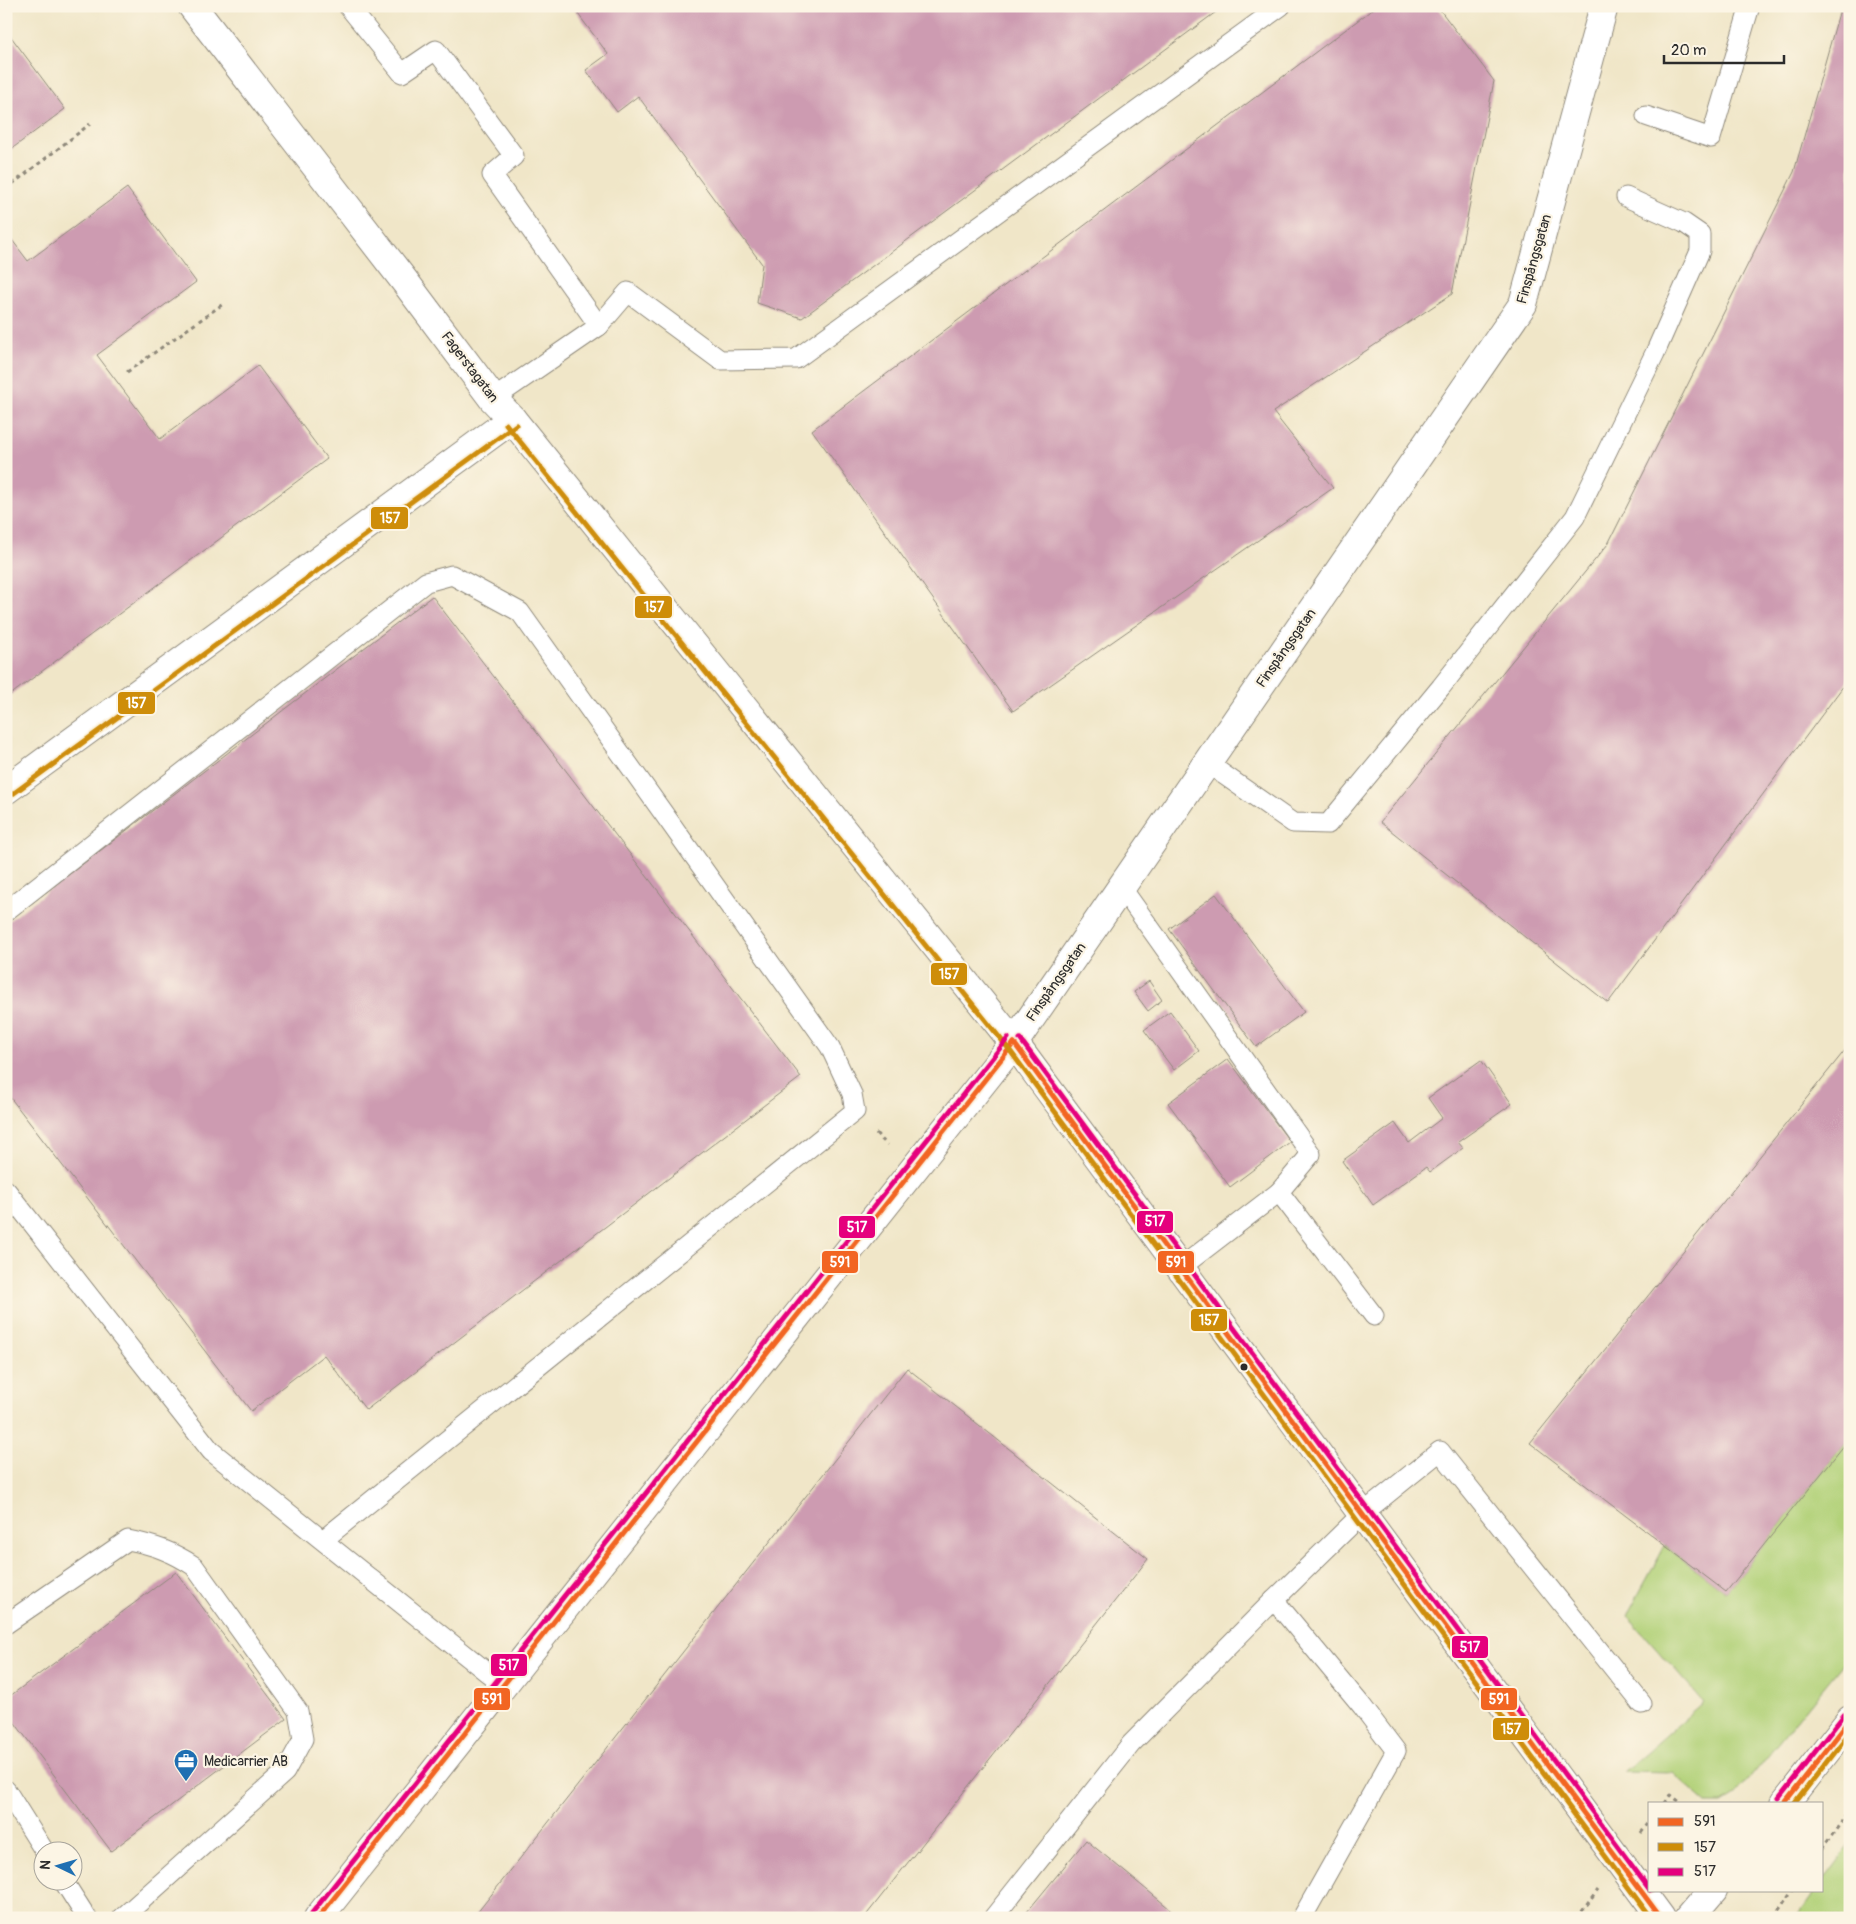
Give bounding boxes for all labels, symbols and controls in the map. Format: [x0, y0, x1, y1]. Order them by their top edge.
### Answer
scale bar [1664, 32, 1784, 64]
text: 20 m [1671, 41, 1706, 60]
street label: Finspångsgatan [1513, 212, 1555, 306]
street label: Fagerstagatan [438, 328, 502, 406]
line badge: 157 [370, 506, 409, 530]
text: 157 [380, 510, 401, 527]
line badge: 157 [634, 595, 673, 619]
text: 157 [644, 599, 665, 616]
street label: Finspångsgatan [1252, 605, 1320, 691]
line badge: 157 [117, 691, 156, 715]
text: 157 [126, 695, 147, 712]
street label: Finspångsgatan [1022, 939, 1090, 1025]
line badge: 157 [930, 962, 968, 986]
text: 157 [939, 966, 960, 983]
line badge: 517 [1136, 1210, 1174, 1234]
text: 517 [1145, 1213, 1166, 1230]
line badge: 517 [838, 1215, 876, 1239]
text: 517 [847, 1219, 868, 1236]
line badge: 591 [821, 1250, 859, 1274]
line badge: 591 [1157, 1250, 1195, 1274]
text: 591 [830, 1254, 850, 1271]
text: 591 [1166, 1254, 1186, 1271]
line badge: 157 [1190, 1308, 1228, 1332]
text: 157 [1199, 1312, 1220, 1329]
unlabelled marker [1239, 1362, 1249, 1372]
line badge: 517 [1451, 1635, 1489, 1659]
text: 517 [1460, 1639, 1481, 1656]
line badge: 517 [490, 1653, 528, 1677]
text: 517 [499, 1657, 520, 1674]
line badge: 591 [473, 1687, 511, 1711]
line badge: 591 [1480, 1687, 1518, 1711]
text: 591 [482, 1691, 502, 1708]
text: 591 [1489, 1691, 1509, 1708]
line badge: 157 [1492, 1717, 1530, 1741]
text: 157 [1501, 1721, 1522, 1738]
office icon: Medicarrier AB [173, 1748, 199, 1782]
place label: Medicarrier AB [204, 1753, 288, 1770]
legend [1648, 1802, 1824, 1892]
text: 591 [1694, 1812, 1716, 1831]
text: 157 [1694, 1838, 1716, 1857]
north arrow [32, 1842, 82, 1892]
text: N [37, 1859, 54, 1870]
text: 517 [1694, 1862, 1716, 1881]

